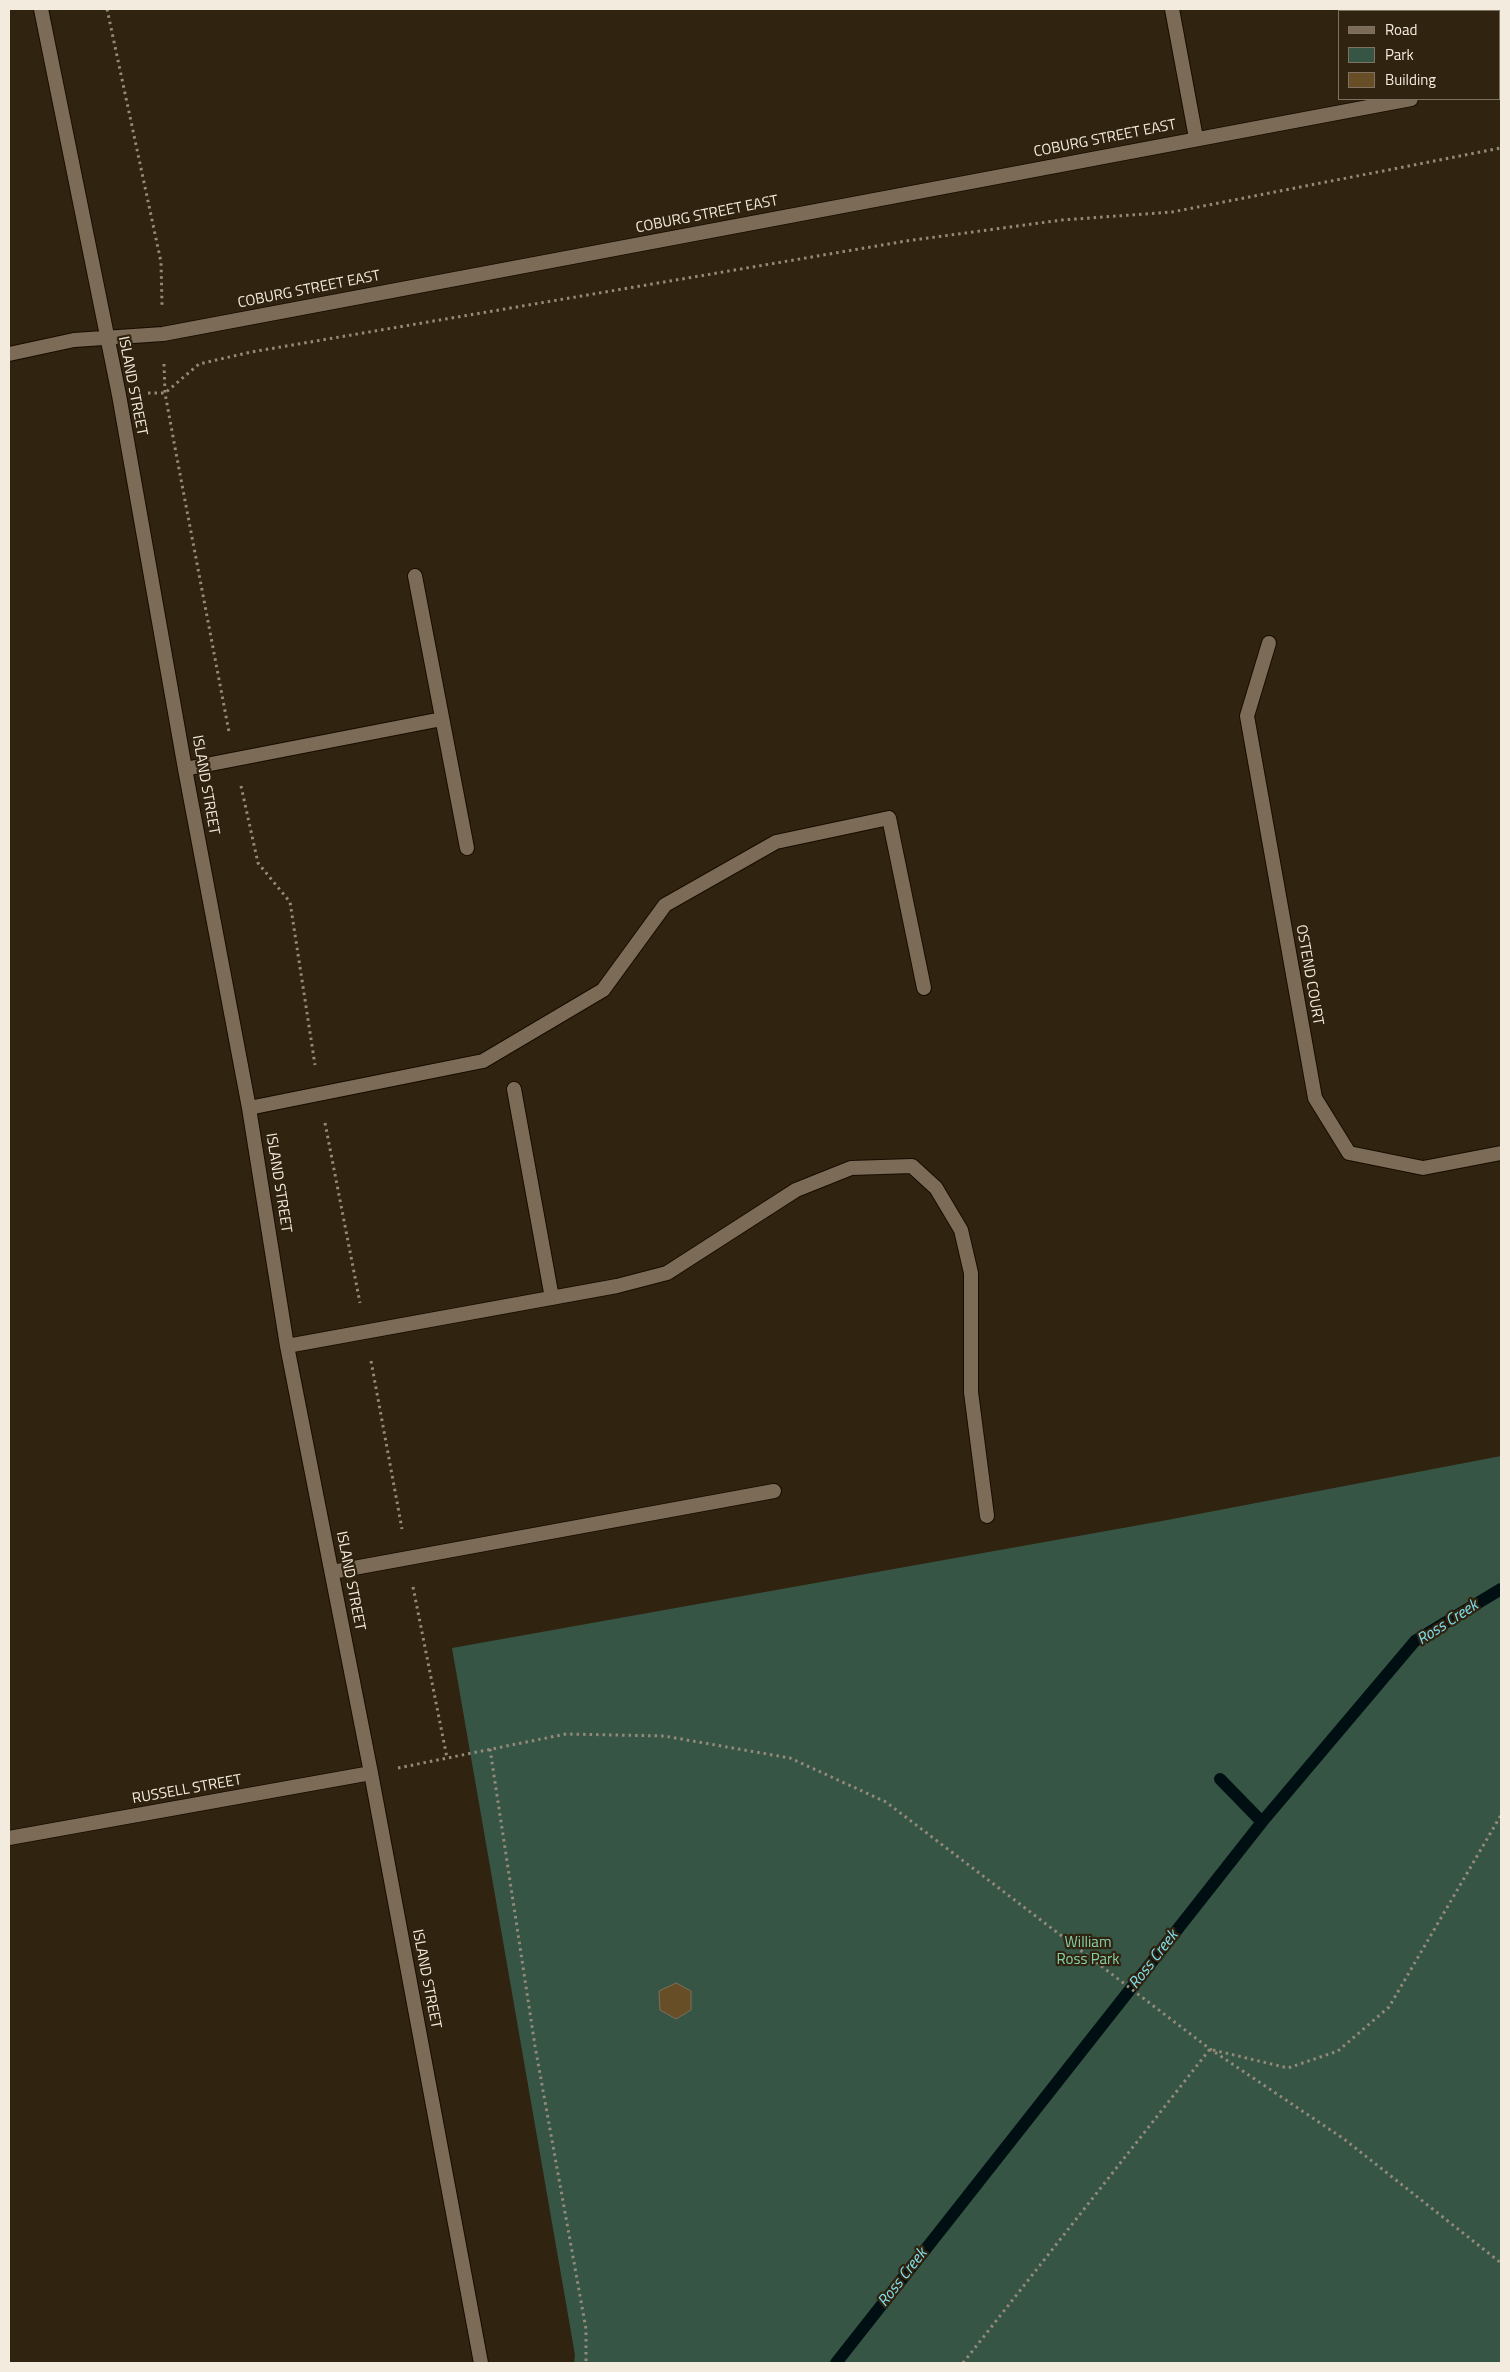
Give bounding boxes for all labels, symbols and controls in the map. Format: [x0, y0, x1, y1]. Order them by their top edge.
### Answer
legend [1338, 10, 1500, 100]
text: Road [1385, 18, 1417, 41]
text: Park [1385, 43, 1414, 66]
text: Building [1385, 68, 1436, 91]
street label: COBURG STREET EAST [1032, 116, 1178, 162]
street label: COBURG STREET EAST [634, 192, 780, 238]
street label: COBURG STREET EAST [236, 267, 382, 313]
street label: ISLAND STREET [114, 335, 150, 437]
street label: ISLAND STREET [187, 734, 223, 836]
street label: OSTEND COURT [1291, 923, 1327, 1027]
street label: ISLAND STREET [261, 1132, 295, 1234]
street label: ISLAND STREET [332, 1530, 368, 1632]
water label: Ross Creek [1414, 1596, 1482, 1650]
street label: RUSSELL STREET [131, 1772, 243, 1808]
water label: Ross Creek [1125, 1927, 1183, 1993]
street label: ISLAND STREET [408, 1928, 444, 2030]
park label: William Ross Park [1057, 1934, 1119, 1969]
water label: Ross Creek [874, 2245, 932, 2311]

